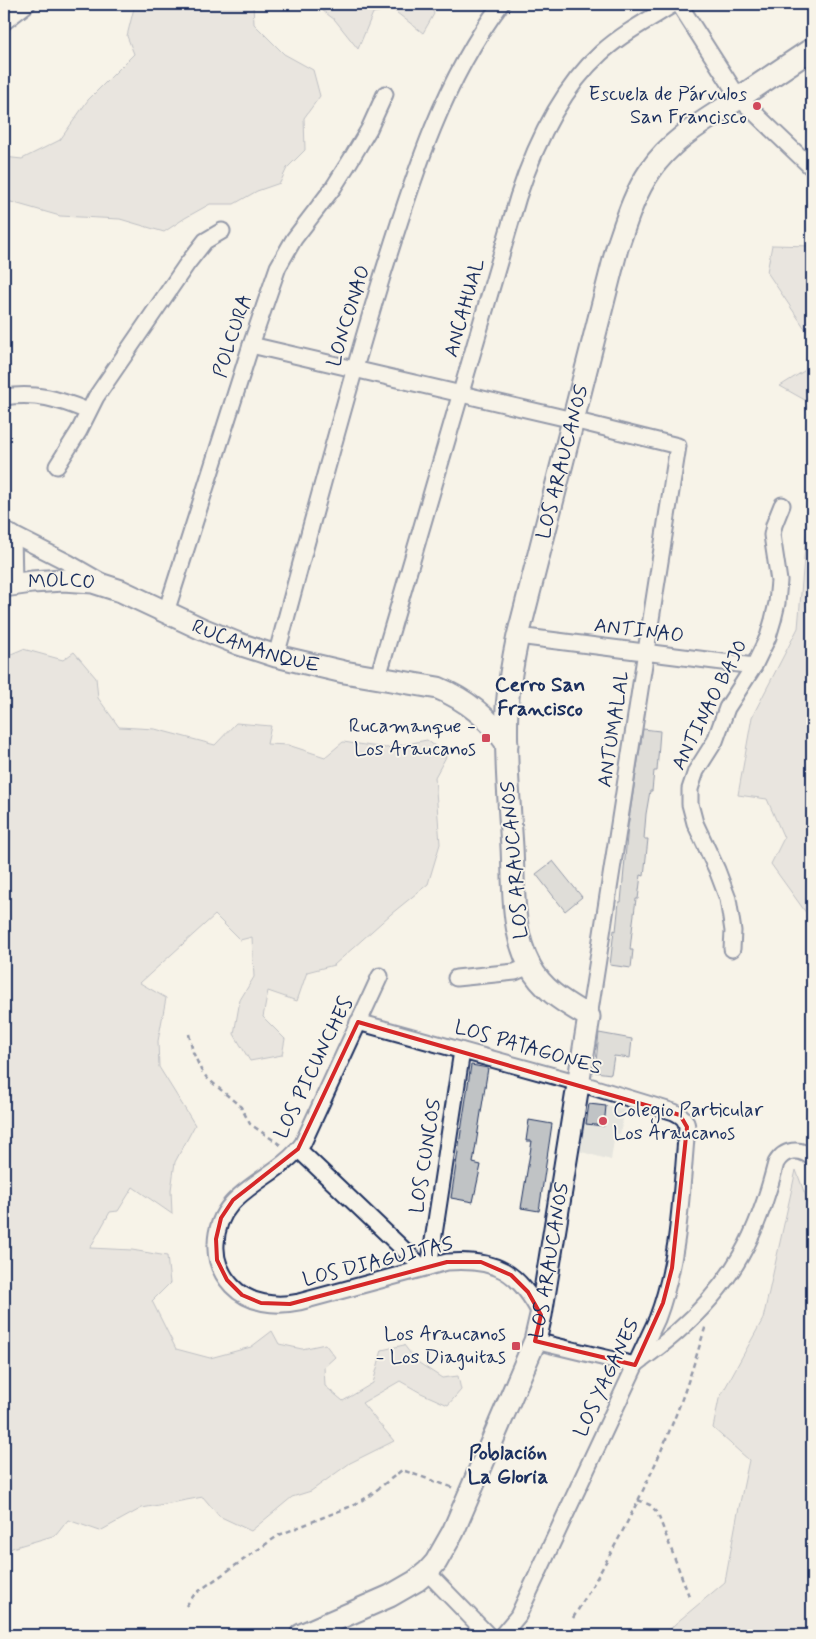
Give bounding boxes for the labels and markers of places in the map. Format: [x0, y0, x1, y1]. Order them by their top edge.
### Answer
place label: Escuela de Párvulos San Francisco [589, 81, 747, 131]
marker: Escuela de Párvulos San Francisco [751, 100, 763, 112]
place label: Rucamanque - Los Araucanos [349, 713, 476, 763]
marker: Rucamanque - Los Araucanos [480, 732, 492, 744]
place label: Colegio Particular Los Araucanos [613, 1097, 764, 1147]
marker: Colegio Particular Los Araucanos [597, 1115, 609, 1127]
place label: Los Araucanos - Los Diaguitas [375, 1321, 506, 1371]
marker: Los Araucanos - Los Diaguitas [510, 1340, 522, 1352]

